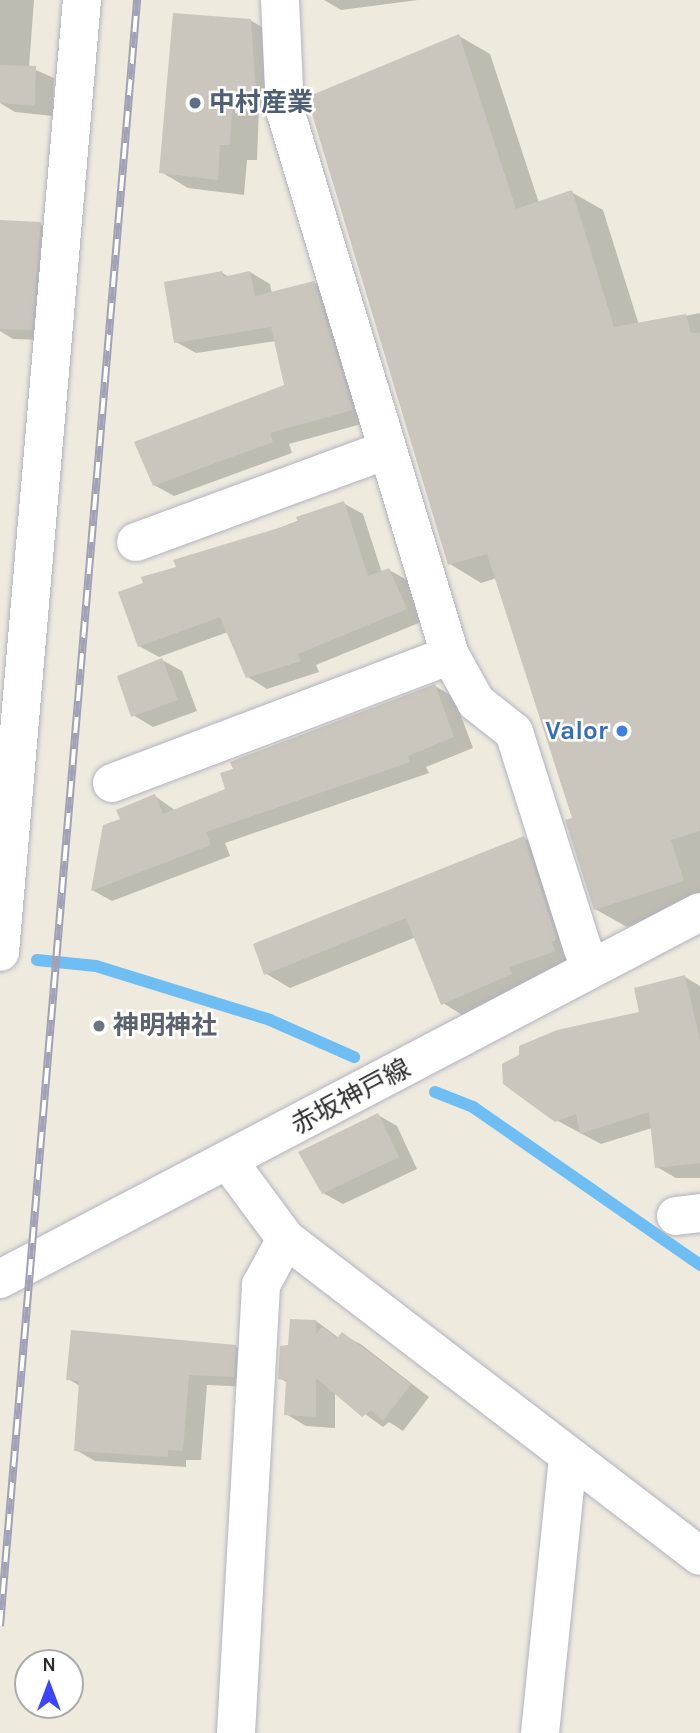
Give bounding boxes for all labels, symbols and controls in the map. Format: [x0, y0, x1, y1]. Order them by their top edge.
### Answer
place label: 中村産業 [209, 87, 313, 119]
marker: 中村産業 [187, 95, 203, 111]
place label: Valor [545, 715, 608, 747]
marker: Valor [614, 723, 630, 739]
place label: 神明神社 [113, 1010, 217, 1042]
marker: 神明神社 [91, 1018, 107, 1034]
street label: 赤坂神戸線 [286, 1053, 416, 1141]
north arrow [14, 1649, 84, 1719]
text: N [42, 1654, 56, 1676]

